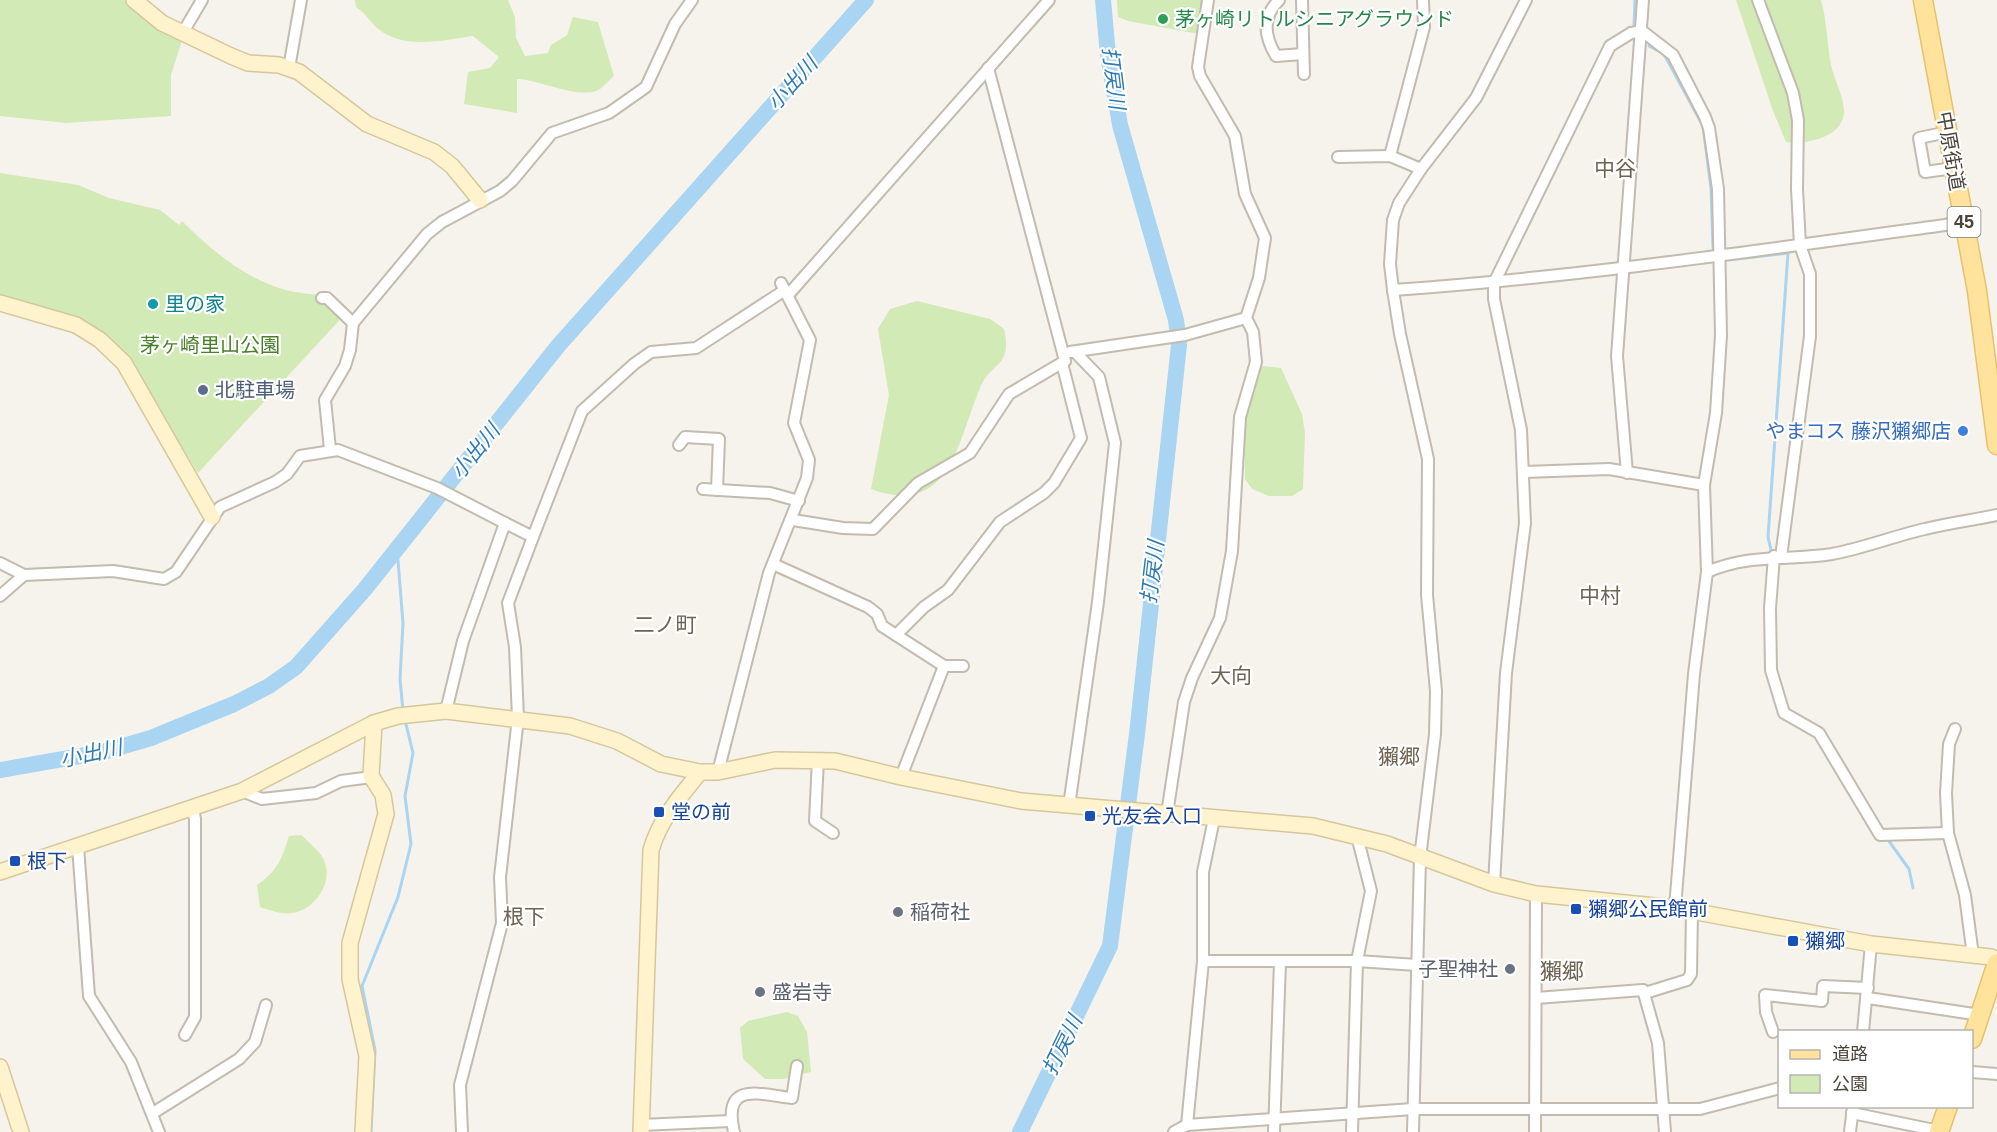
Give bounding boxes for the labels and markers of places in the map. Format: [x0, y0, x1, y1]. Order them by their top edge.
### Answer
place label: 茅ヶ崎リトルシニアグラウンド [1175, 8, 1454, 30]
marker: 茅ヶ崎リトルシニアグラウンド [1156, 12, 1170, 26]
place label: 里の家 [165, 293, 225, 315]
marker: 里の家 [146, 297, 160, 311]
place label: 北駐車場 [215, 379, 295, 401]
marker: 北駐車場 [196, 383, 210, 397]
place label: やまコス 藤沢獺郷店 [1765, 420, 1951, 442]
marker: やまコス 藤沢獺郷店 [1956, 424, 1970, 438]
place label: 堂の前 [671, 801, 731, 823]
marker: 堂の前 [652, 805, 666, 819]
place label: 光友会入口 [1102, 805, 1202, 827]
marker: 光友会入口 [1083, 809, 1097, 823]
place label: 根下 [27, 850, 67, 872]
marker: 根下 [8, 854, 22, 868]
place label: 獺郷公民館前 [1588, 898, 1708, 920]
place label: 稲荷社 [910, 901, 970, 923]
marker: 獺郷公民館前 [1569, 902, 1583, 916]
marker: 稲荷社 [891, 905, 905, 919]
place label: 獺郷 [1805, 930, 1845, 952]
marker: 獺郷 [1786, 934, 1800, 948]
place label: 子聖神社 [1418, 958, 1498, 980]
marker: 子聖神社 [1503, 962, 1517, 976]
place label: 盛岩寺 [772, 981, 832, 1003]
marker: 盛岩寺 [753, 985, 767, 999]

